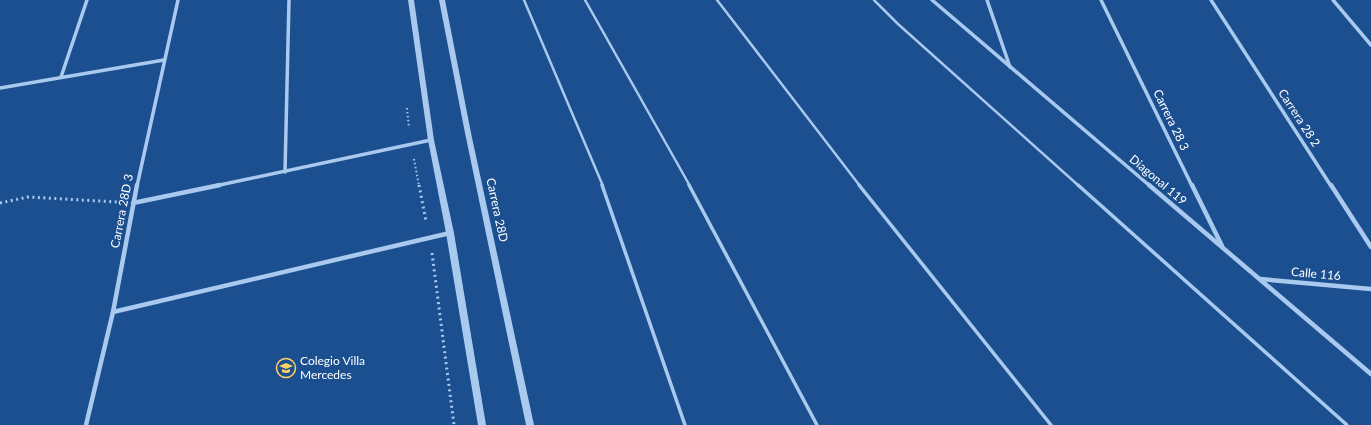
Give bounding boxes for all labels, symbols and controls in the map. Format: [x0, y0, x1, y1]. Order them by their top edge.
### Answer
street label: Carrera 28 2 [1275, 86, 1324, 150]
street label: Carrera 28 3 [1150, 87, 1193, 153]
street label: Diagonal 119 [1127, 151, 1190, 208]
street label: Carrera 28D 3 [107, 173, 136, 249]
street label: Carrera 28D [483, 176, 512, 243]
street label: Calle 116 [1291, 264, 1342, 283]
place label: Colegio Villa Mercedes [300, 353, 365, 382]
school or university icon: Colegio Villa Mercedes [275, 357, 297, 379]

